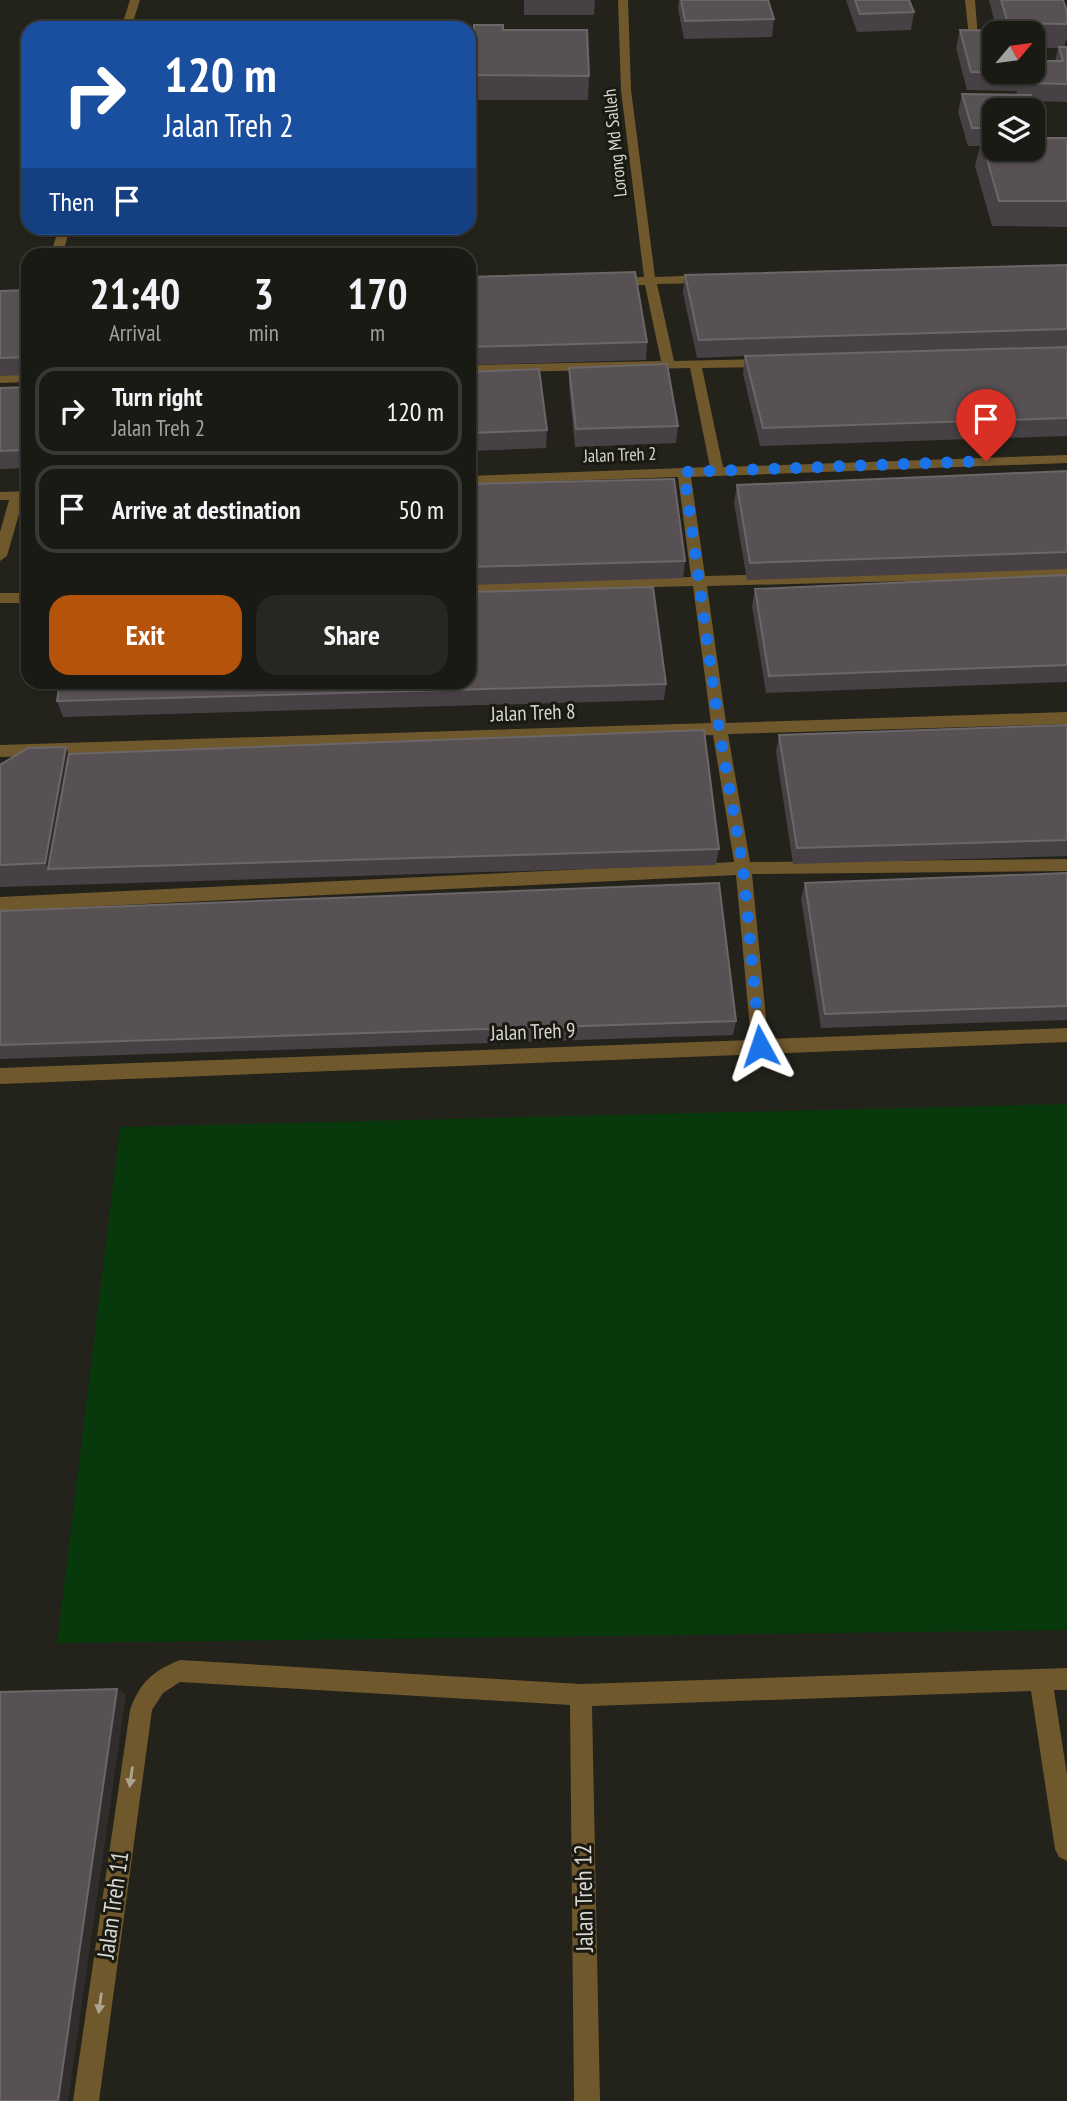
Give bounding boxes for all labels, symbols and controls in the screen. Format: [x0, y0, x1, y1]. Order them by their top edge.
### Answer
north arrow [982, 21, 1045, 84]
map controls [982, 21, 1045, 161]
text: 120 m [164, 42, 277, 106]
icon: right [49, 49, 140, 140]
street label: Lorong Md Salleh [597, 88, 632, 198]
button: layers [982, 98, 1045, 161]
text: Jalan Treh 2 [164, 104, 294, 146]
icon: arrive [108, 182, 146, 220]
text: Then [49, 185, 94, 218]
text: 21:40 [89, 266, 180, 321]
text: 3 [254, 266, 274, 321]
text: 170 [347, 266, 408, 321]
text: Arrival [109, 318, 161, 347]
text: min [249, 318, 279, 347]
text: m [370, 318, 385, 347]
text: Turn right [112, 380, 203, 413]
pin [956, 389, 1016, 461]
icon: right [53, 392, 91, 430]
text: 120 m [386, 395, 444, 428]
icon: arrive [967, 400, 1005, 438]
text: Jalan Treh 2 [112, 413, 205, 442]
street label: Jalan Treh 2 [582, 442, 657, 467]
icon: arrive [53, 490, 91, 528]
text: Arrive at destination [112, 493, 301, 526]
text: 50 m [398, 493, 444, 526]
button: Exit [49, 595, 242, 675]
button: Share [256, 595, 448, 675]
street label: Jalan Treh 8 [489, 698, 576, 728]
position arrow [723, 1009, 797, 1083]
street label: Jalan Treh 9 [489, 1017, 576, 1047]
one-way arrow [126, 1766, 137, 1788]
street label: Jalan Treh 12 [567, 1844, 600, 1953]
street label: Jalan Treh 11 [90, 1849, 135, 1962]
one-way arrow [94, 1992, 105, 2014]

